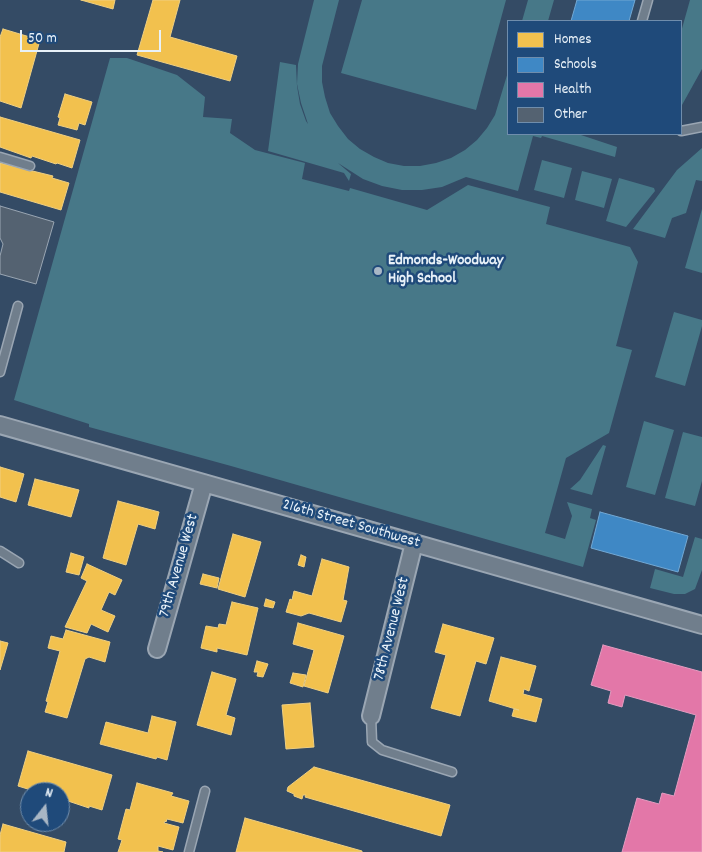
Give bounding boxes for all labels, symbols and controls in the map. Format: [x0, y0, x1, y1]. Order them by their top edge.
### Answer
scale bar [22, 20, 164, 52]
legend [507, 20, 682, 135]
text: 50 m [28, 28, 57, 50]
text: Homes [554, 29, 592, 51]
text: Schools [554, 54, 597, 76]
text: Health [554, 79, 591, 101]
text: Other [554, 104, 587, 126]
place label: Edmonds-Woodway High School [388, 252, 503, 290]
marker: Edmonds-Woodway High School [372, 265, 384, 277]
street label: 216th Street Southwest [280, 496, 422, 554]
street label: 79th Avenue West [156, 512, 204, 620]
street label: 78th Avenue West [371, 575, 415, 683]
north arrow [20, 782, 70, 832]
text: N [43, 783, 55, 804]

